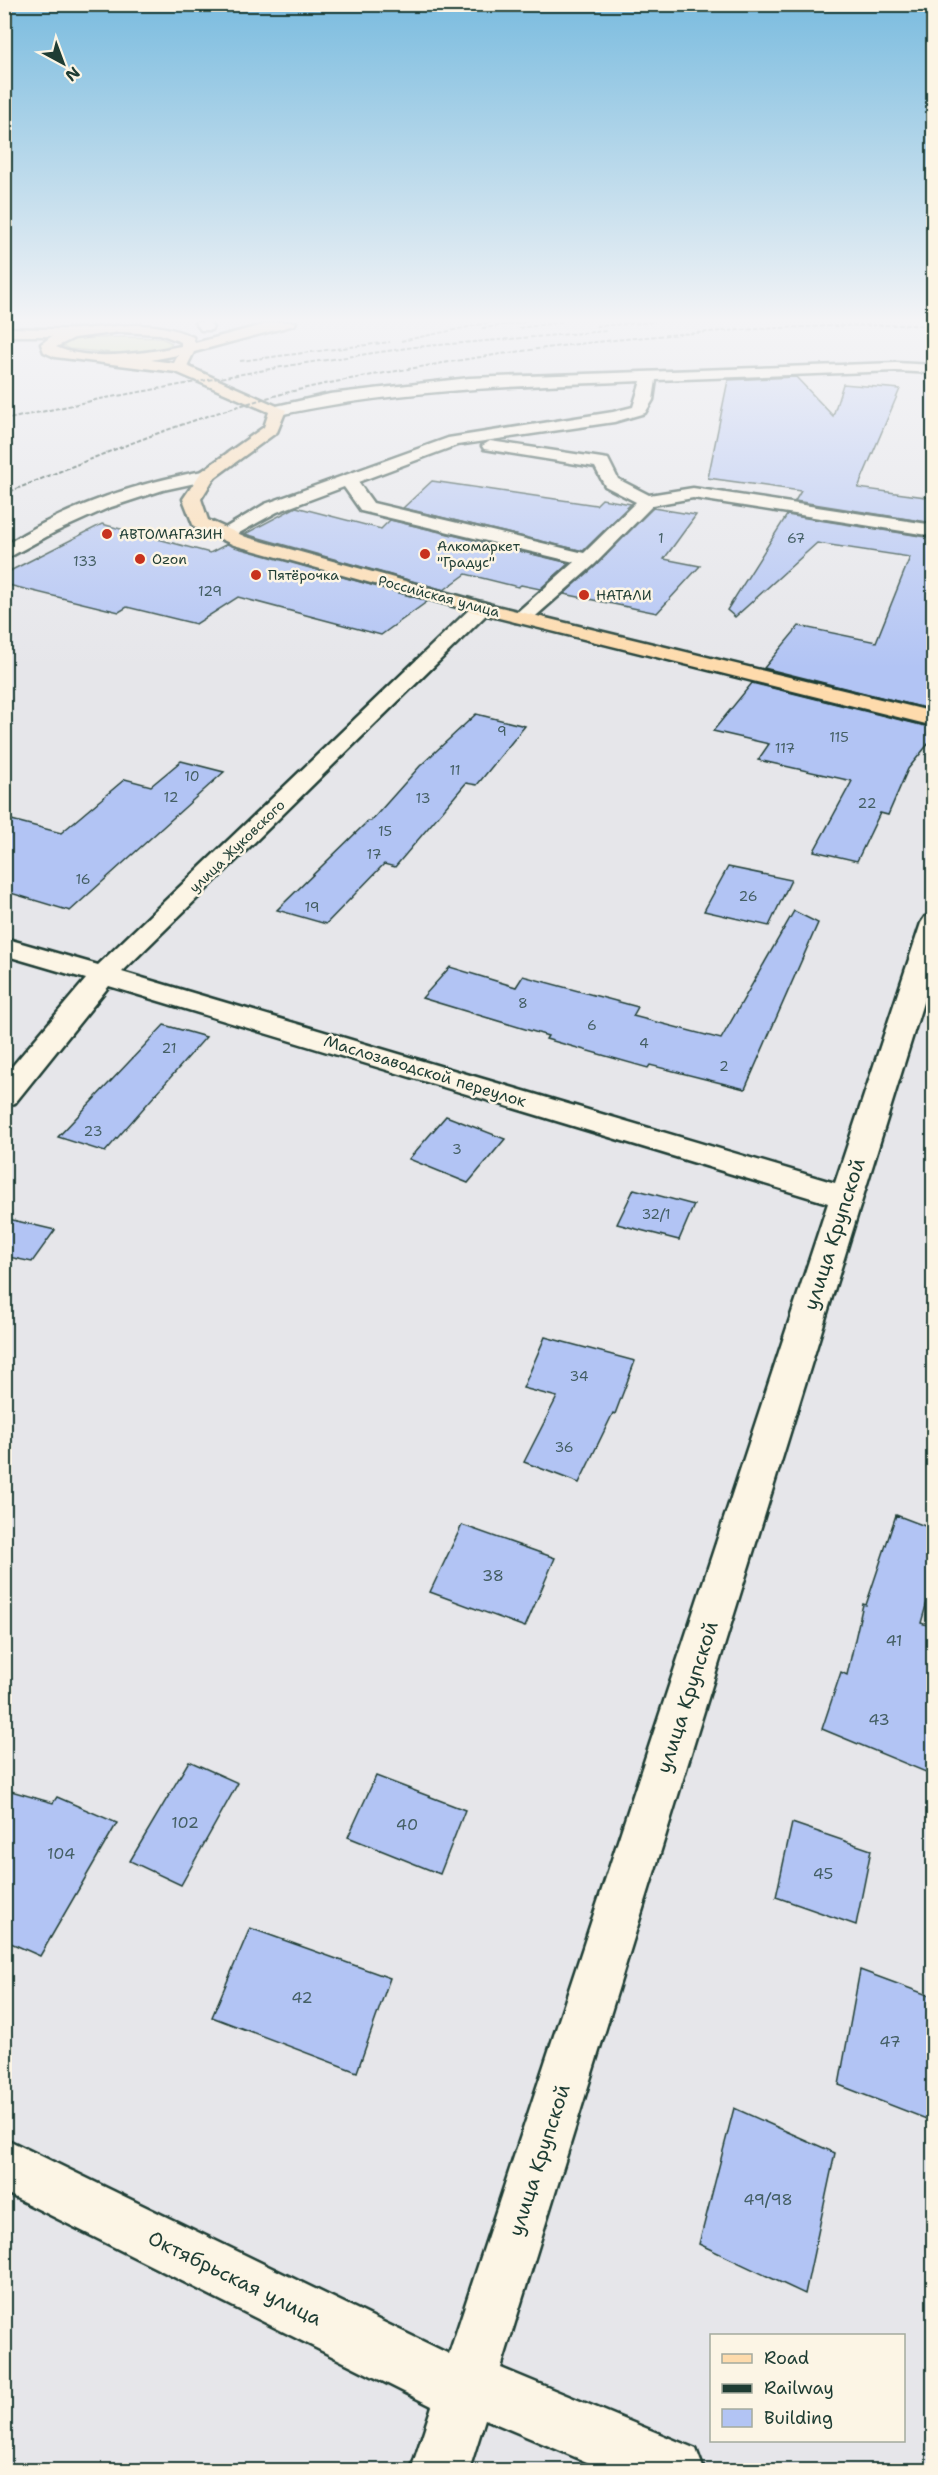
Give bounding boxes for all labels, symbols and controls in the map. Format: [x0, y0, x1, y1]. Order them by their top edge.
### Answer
north arrow [33, 33, 93, 93]
text: N [61, 62, 84, 86]
place label: АВТОМАГАЗИН [119, 525, 223, 543]
marker: АВТОМАГАЗИН [100, 527, 114, 541]
house number: 1 [658, 529, 664, 547]
house number: 67 [787, 529, 805, 547]
place label: Алкомаркет "Градус" [437, 537, 521, 571]
marker: Алкомаркет "Градус" [418, 547, 432, 561]
place label: Ozon [152, 550, 187, 568]
house number: 133 [73, 552, 97, 570]
marker: Ozon [133, 552, 147, 566]
place label: Пятёрочка [268, 566, 339, 584]
marker: Пятёрочка [249, 568, 263, 582]
street label: Российская улица [376, 571, 502, 621]
house number: 129 [198, 582, 222, 600]
place label: НАТАЛИ [596, 586, 652, 604]
marker: НАТАЛИ [577, 588, 591, 602]
house number: 9 [497, 722, 507, 740]
house number: 115 [829, 728, 849, 746]
house number: 117 [775, 739, 795, 757]
house number: 11 [449, 761, 461, 779]
house number: 10 [184, 767, 200, 785]
house number: 12 [164, 788, 178, 806]
house number: 13 [416, 789, 430, 807]
house number: 22 [858, 794, 876, 812]
street label: улица Жуковского [185, 796, 289, 896]
house number: 15 [378, 822, 392, 840]
house number: 17 [367, 845, 381, 863]
house number: 16 [75, 870, 91, 888]
house number: 26 [739, 887, 758, 905]
house number: 19 [304, 898, 320, 916]
house number: 8 [518, 994, 528, 1012]
house number: 6 [587, 1016, 597, 1034]
street label: Маслозаводской переулок [321, 1030, 529, 1112]
house number: 4 [639, 1034, 649, 1052]
house number: 21 [162, 1039, 176, 1057]
house number: 2 [719, 1057, 729, 1075]
house number: 23 [84, 1122, 102, 1140]
house number: 3 [452, 1140, 462, 1158]
street label: улица Крупской [797, 1155, 871, 1313]
house number: 32/1 [641, 1205, 671, 1223]
house number: 34 [569, 1367, 589, 1385]
house number: 36 [554, 1438, 574, 1456]
house number: 38 [482, 1565, 504, 1586]
street label: улица Крупской [650, 1618, 724, 1776]
house number: 41 [885, 1630, 903, 1651]
house number: 43 [868, 1709, 890, 1730]
house number: 102 [171, 1812, 199, 1833]
house number: 40 [396, 1814, 418, 1835]
house number: 104 [47, 1843, 75, 1864]
house number: 45 [813, 1863, 833, 1884]
house number: 42 [291, 1987, 313, 2008]
house number: 47 [879, 2031, 901, 2052]
street label: улица Крупской [502, 2081, 576, 2239]
house number: 49/98 [743, 2189, 793, 2210]
street label: Октябрьская улица [144, 2225, 327, 2332]
legend [710, 2334, 905, 2442]
text: Road [764, 2346, 809, 2370]
text: Railway [764, 2376, 834, 2400]
text: Building [764, 2406, 833, 2430]

